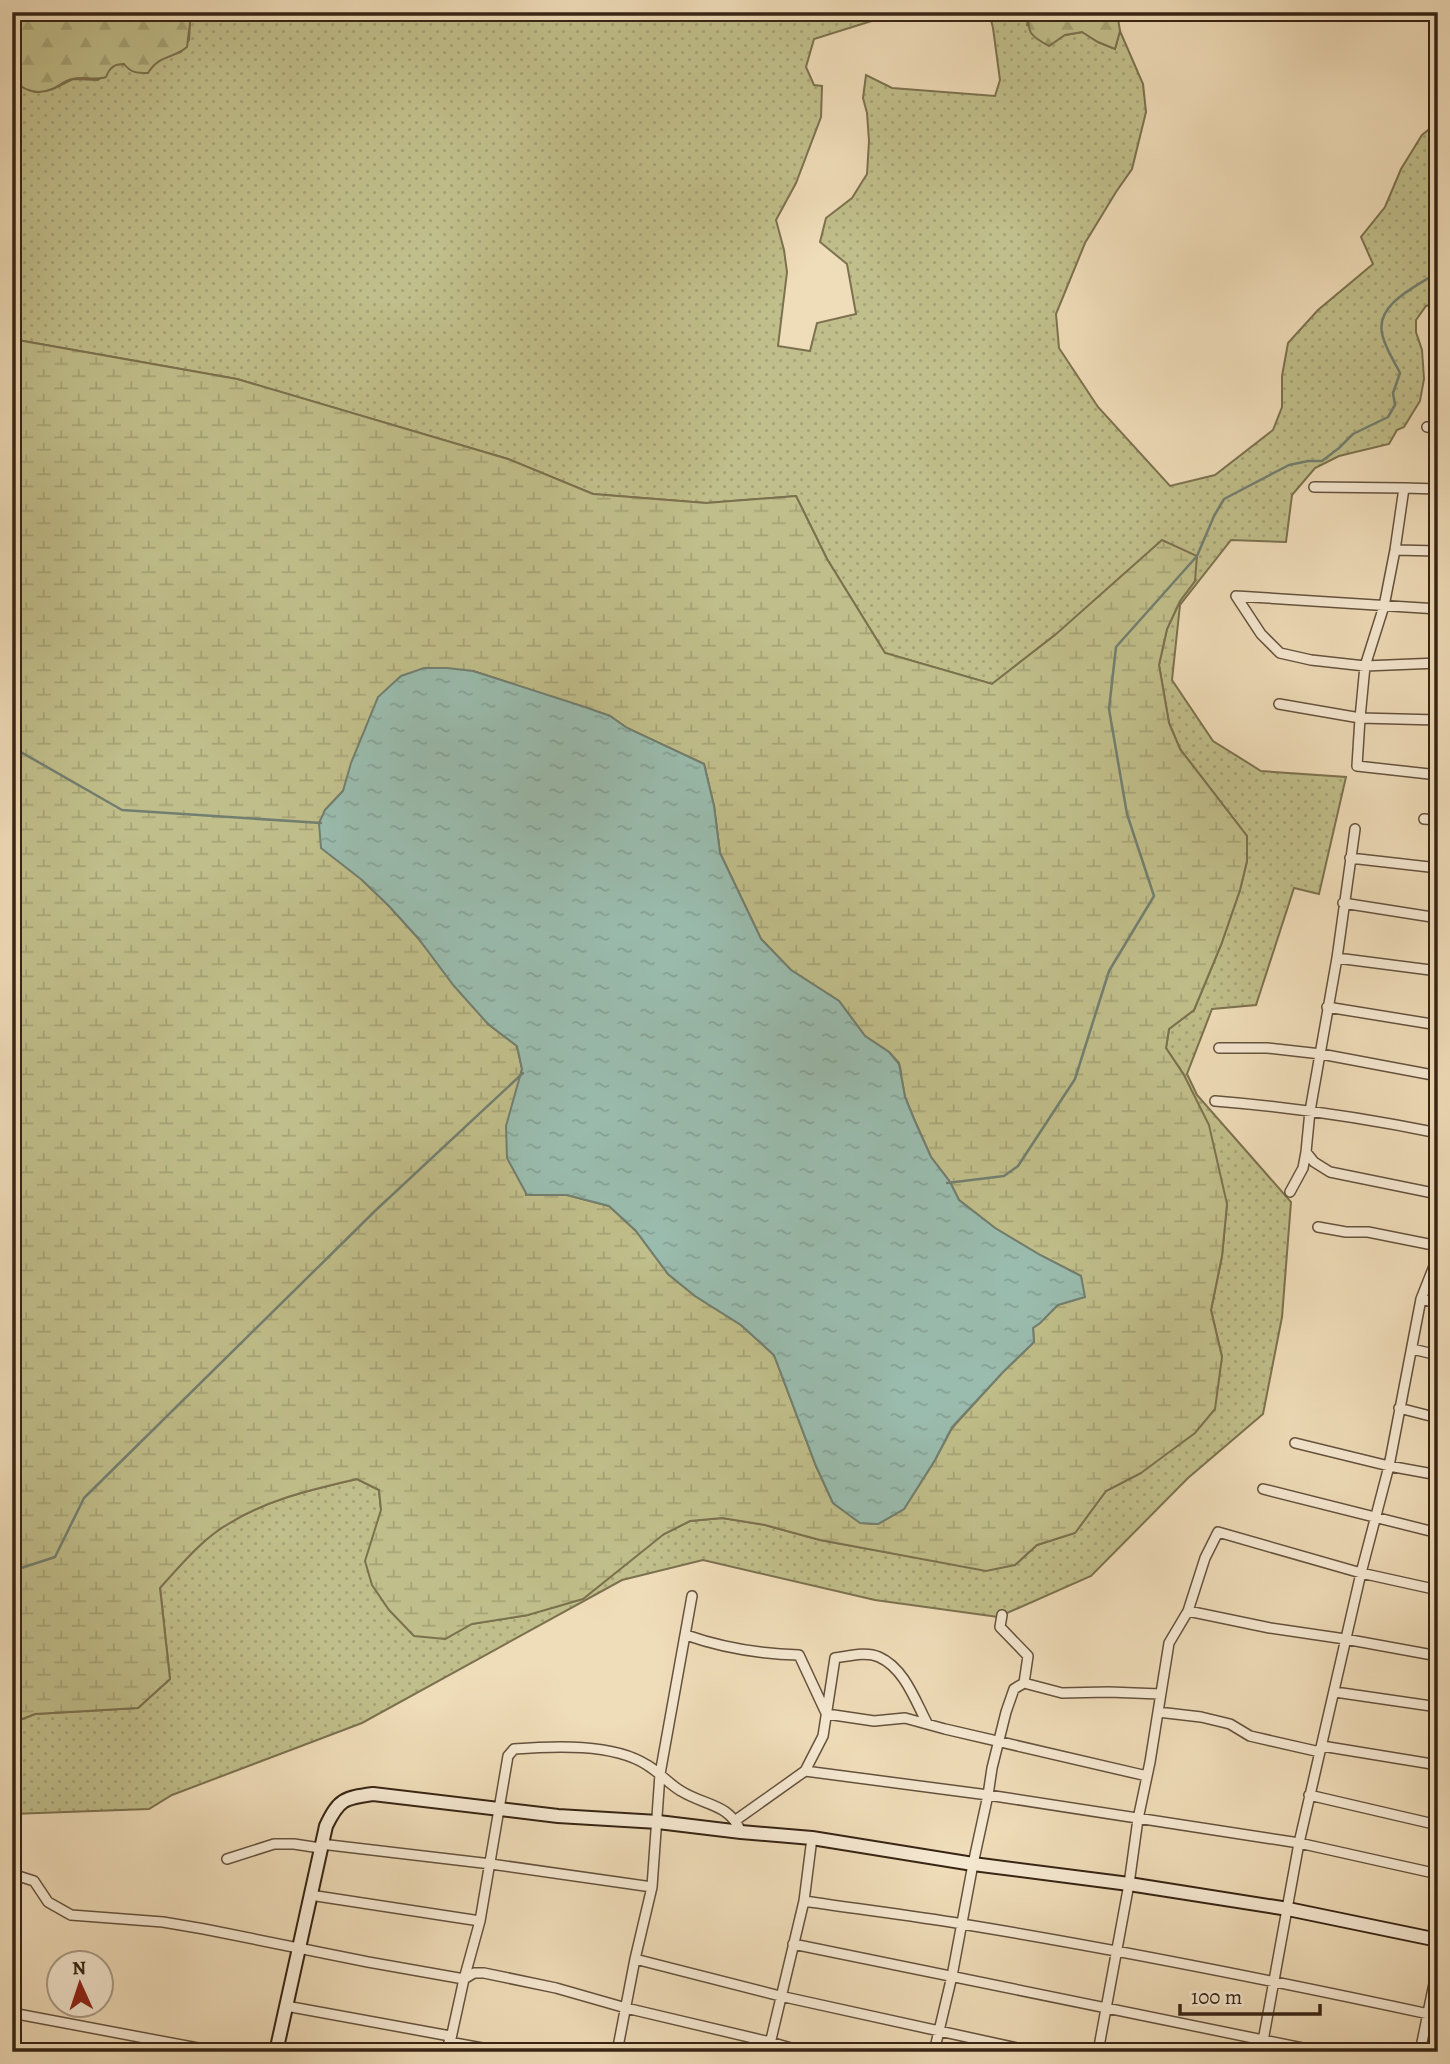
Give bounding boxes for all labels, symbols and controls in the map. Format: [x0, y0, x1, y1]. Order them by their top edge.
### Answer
north arrow [46, 1948, 116, 2018]
text: N [72, 1955, 87, 1981]
scale bar [1180, 1973, 1320, 2017]
text: 100 m [1191, 1983, 1242, 2011]

